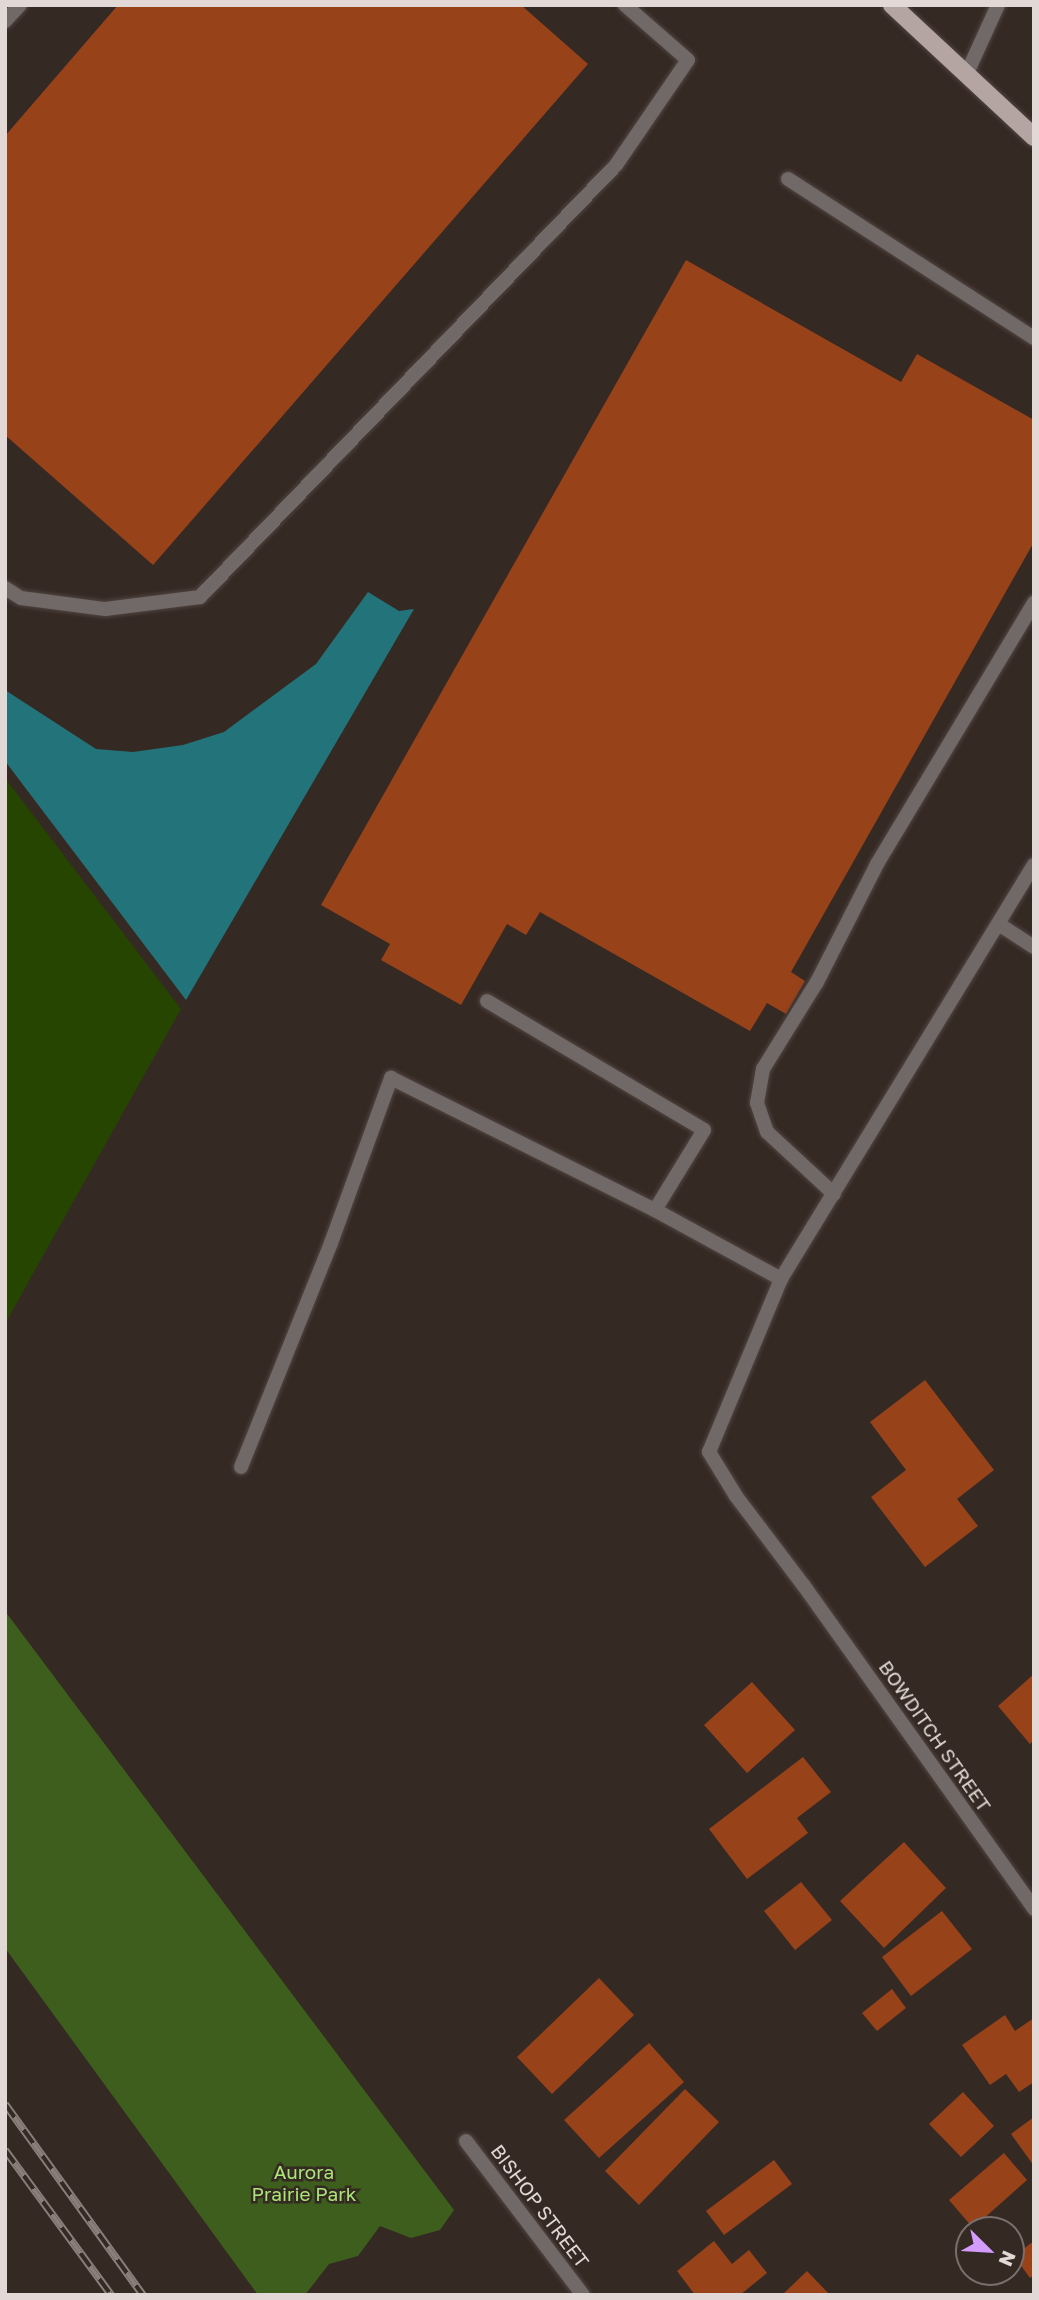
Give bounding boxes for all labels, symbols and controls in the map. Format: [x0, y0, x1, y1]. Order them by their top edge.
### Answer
street label: BOWDITCH STREET [874, 1656, 996, 1816]
street label: BISHOP STREET [486, 2140, 594, 2272]
park label: Aurora Prairie Park [252, 2161, 356, 2205]
north arrow [955, 2216, 1025, 2286]
text: N [994, 2248, 1021, 2270]

